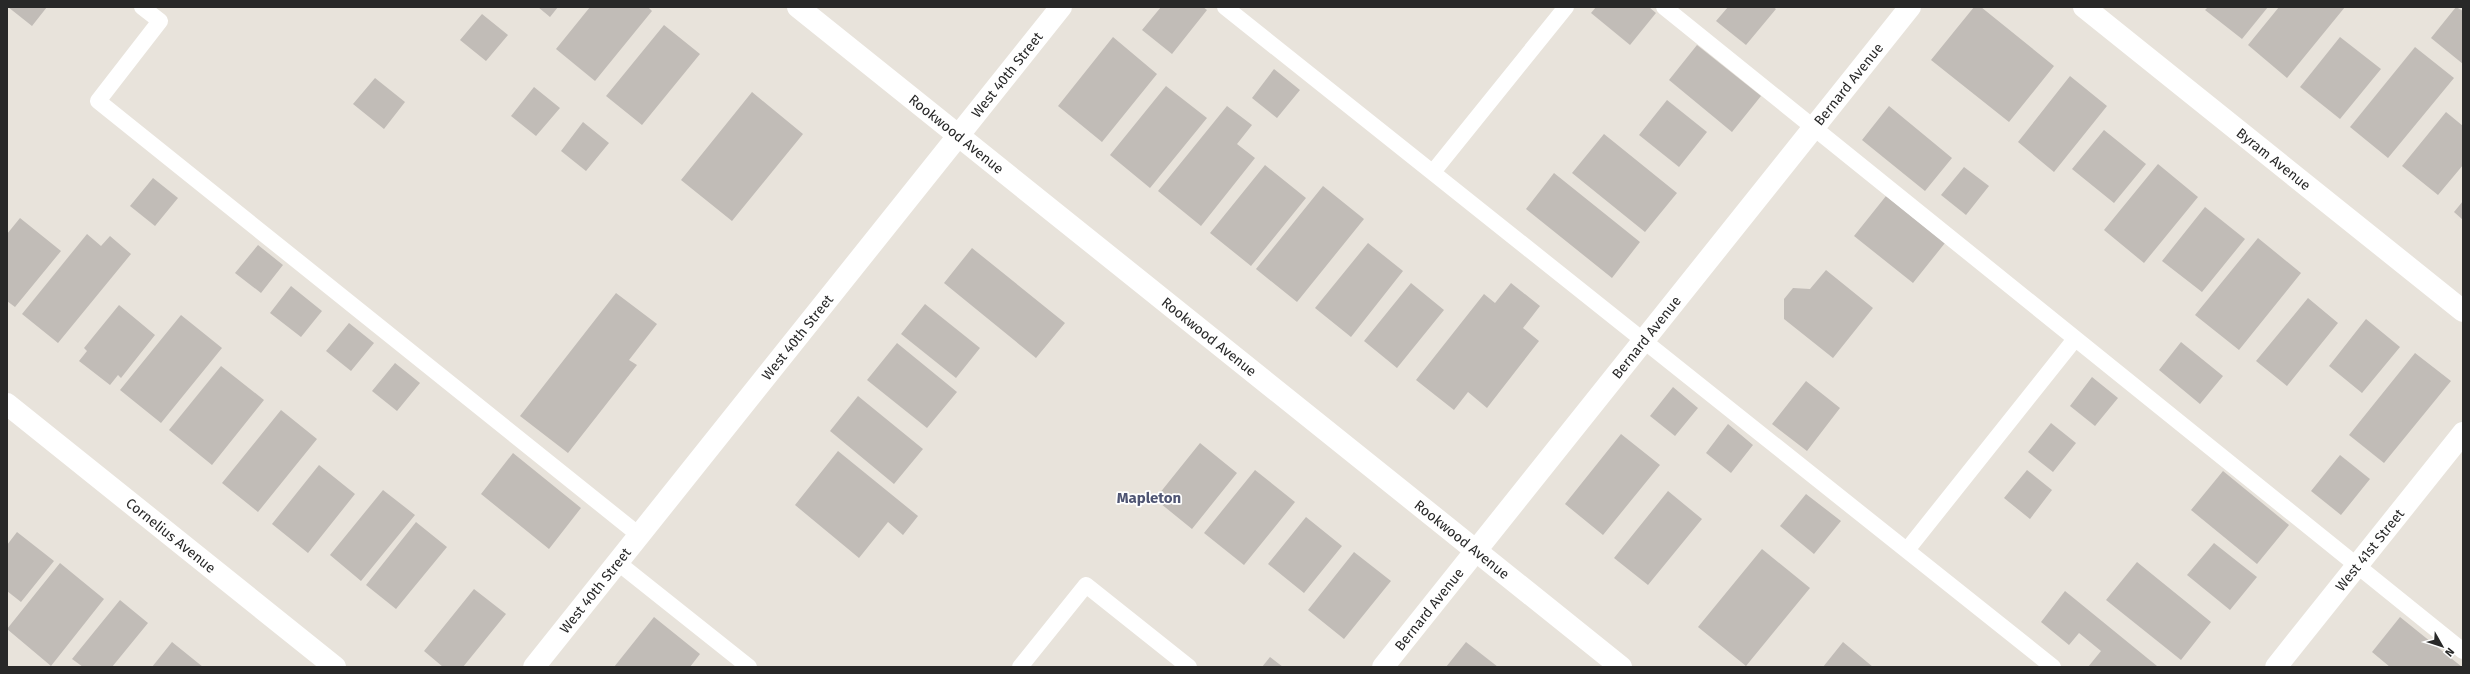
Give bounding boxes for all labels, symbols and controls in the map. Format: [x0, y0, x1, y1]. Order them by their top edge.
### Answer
street label: West 40th Street [968, 28, 1047, 121]
street label: Bernard Avenue [1811, 40, 1887, 129]
street label: Rookwood Avenue [905, 91, 1007, 178]
street label: Byram Avenue [2233, 125, 2314, 194]
street label: West 40th Street [758, 291, 838, 384]
street label: Bernard Avenue [1609, 293, 1685, 382]
street label: Rookwood Avenue [1158, 294, 1260, 380]
district label: Mapleton [1117, 489, 1181, 507]
street label: Cornelius Avenue [122, 495, 219, 577]
street label: Rookwood Avenue [1411, 497, 1512, 583]
street label: West 41st Street [2332, 505, 2409, 595]
street label: West 40th Street [556, 544, 635, 637]
street label: Bernard Avenue [1391, 565, 1468, 654]
north arrow [2422, 626, 2462, 666]
text: N [2442, 645, 2457, 659]

